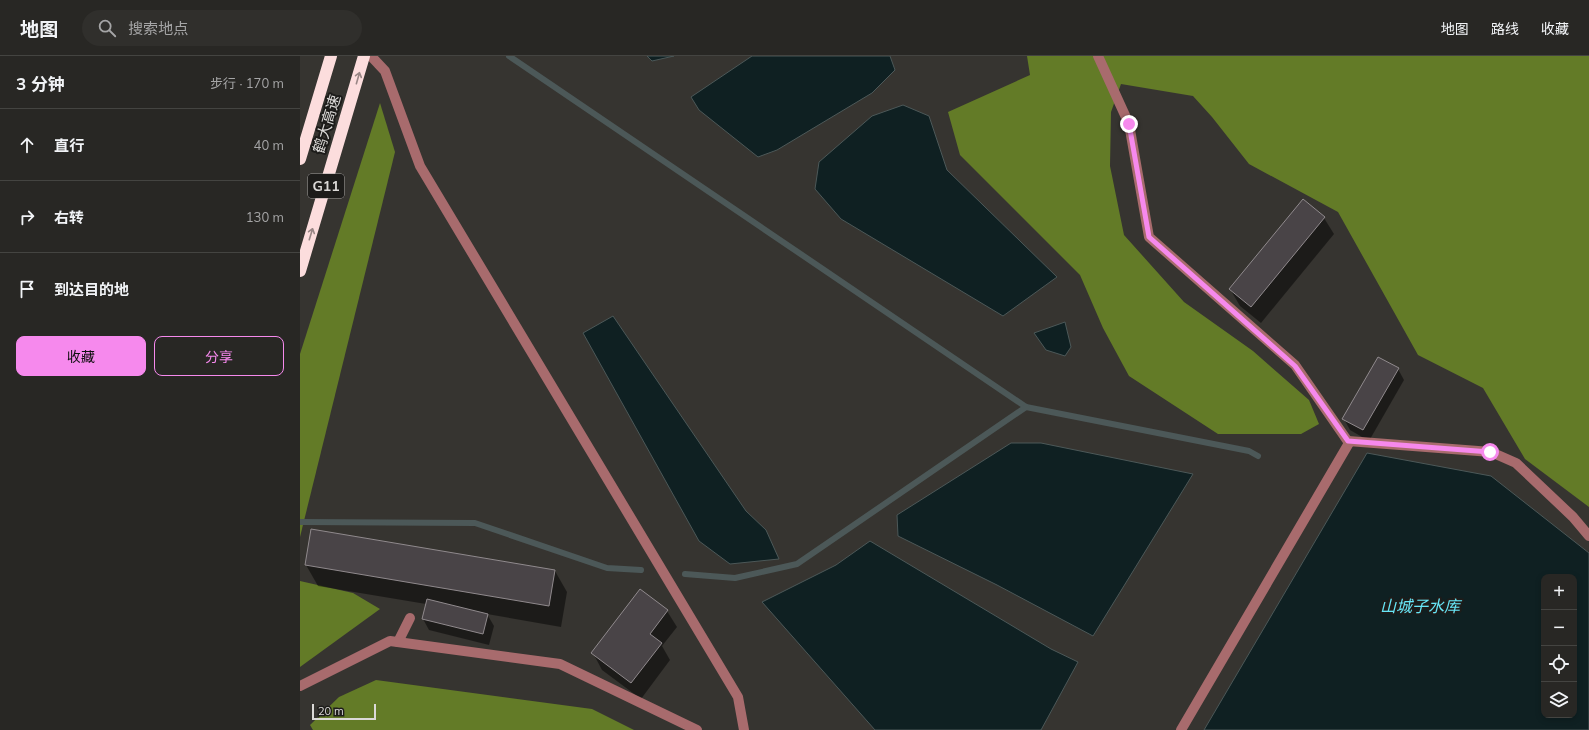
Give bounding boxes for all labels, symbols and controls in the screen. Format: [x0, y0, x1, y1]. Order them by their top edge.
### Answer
search box [82, 10, 362, 46]
text: 地图 [20, 17, 58, 41]
icon: search [96, 17, 118, 39]
text: 搜索地点 [128, 19, 188, 38]
text: 地图 [1441, 20, 1469, 38]
text: 路线 [1491, 20, 1519, 38]
text: 收藏 [1541, 20, 1569, 38]
one-way arrow [355, 72, 362, 85]
text: 3 分钟 [16, 73, 65, 94]
text: 步行 · 170 m [210, 75, 284, 91]
street label: 鹤大高速 [309, 92, 344, 155]
route end [1120, 115, 1138, 133]
icon: ahead [16, 134, 38, 156]
text: 直行 [54, 136, 84, 155]
text: 40 m [254, 137, 284, 153]
road number: G11 [308, 174, 344, 198]
icon: right [16, 206, 38, 228]
text: 右转 [54, 208, 84, 227]
text: 130 m [246, 209, 284, 225]
one-way arrow [308, 227, 315, 240]
icon: arrive [16, 278, 38, 300]
text: 到达目的地 [54, 280, 129, 299]
button: 收藏 [16, 336, 146, 376]
button: 分享 [154, 336, 284, 376]
route start [1481, 443, 1499, 461]
map controls [1541, 574, 1577, 718]
button: + [1541, 574, 1577, 610]
water label: 山城子水库 [1380, 596, 1463, 616]
button: − [1541, 610, 1577, 646]
button: locate [1541, 646, 1577, 682]
button: layers [1541, 682, 1577, 718]
scale bar [312, 702, 376, 721]
text: 20 m [318, 704, 344, 718]

